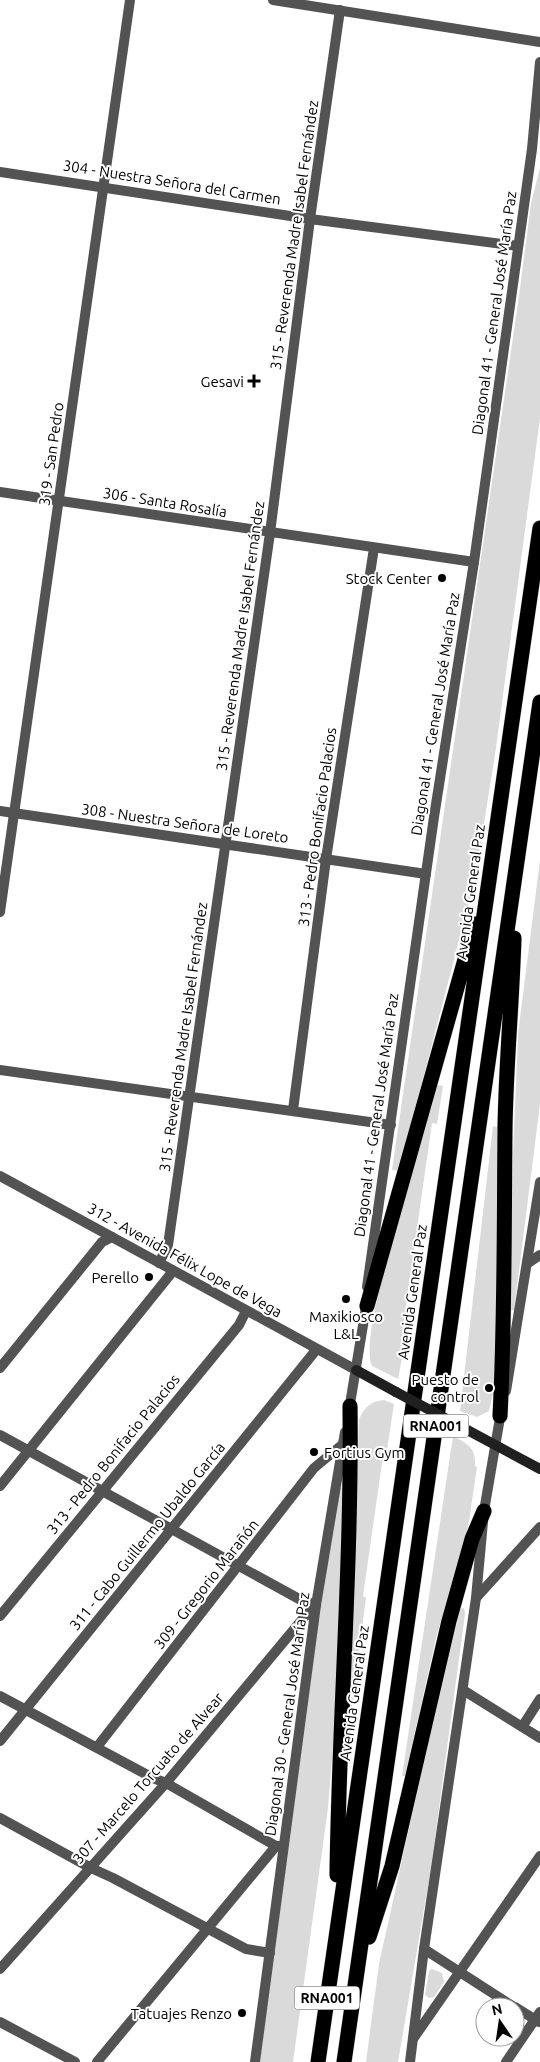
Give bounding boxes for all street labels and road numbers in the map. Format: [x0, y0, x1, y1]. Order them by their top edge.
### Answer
street label: 315 - Reverenda Madre Isabel Fernández [267, 99, 321, 371]
street label: 304 - Nuestra Señora del Carmen [62, 156, 282, 208]
street label: Diagonal 41 - General José María Paz [468, 190, 520, 436]
street label: 319 - San Pedro [35, 401, 67, 507]
street label: 306 - Santa Rosalía [102, 484, 228, 520]
street label: 315 - Reverenda Madre Isabel Fernández [213, 500, 267, 772]
street label: Diagonal 41 - General José María Paz [407, 591, 463, 837]
street label: 313 - Pedro Bonifacio Palacios [295, 726, 339, 928]
street label: 308 - Nuestra Señora de Loreto [80, 800, 290, 846]
street label: Avenida General Paz [452, 823, 488, 961]
street label: 315 - Reverenda Madre Isabel Fernández [156, 901, 210, 1173]
street label: Diagonal 41 - General José María Paz [350, 992, 402, 1238]
street label: 312 - Avenida Félix Lope de Vega [85, 1199, 285, 1321]
street label: Avenida General Paz [394, 1223, 430, 1361]
street label: 313 - Pedro Bonifacio Palacios [43, 1371, 183, 1537]
road number: RNA001 [404, 1414, 468, 1438]
street label: 311 - Cabo Guillermo Ubaldo García [66, 1439, 228, 1633]
street label: 309 - Gregorio Marañón [150, 1516, 262, 1652]
street label: Diagonal 30 - General José María Paz [261, 1591, 313, 1837]
street label: Avenida General Paz [336, 1624, 372, 1762]
street label: 307 - Marcelo Torcuato de Alvear [69, 1689, 227, 1867]
road number: RNA001 [294, 1986, 360, 2010]

